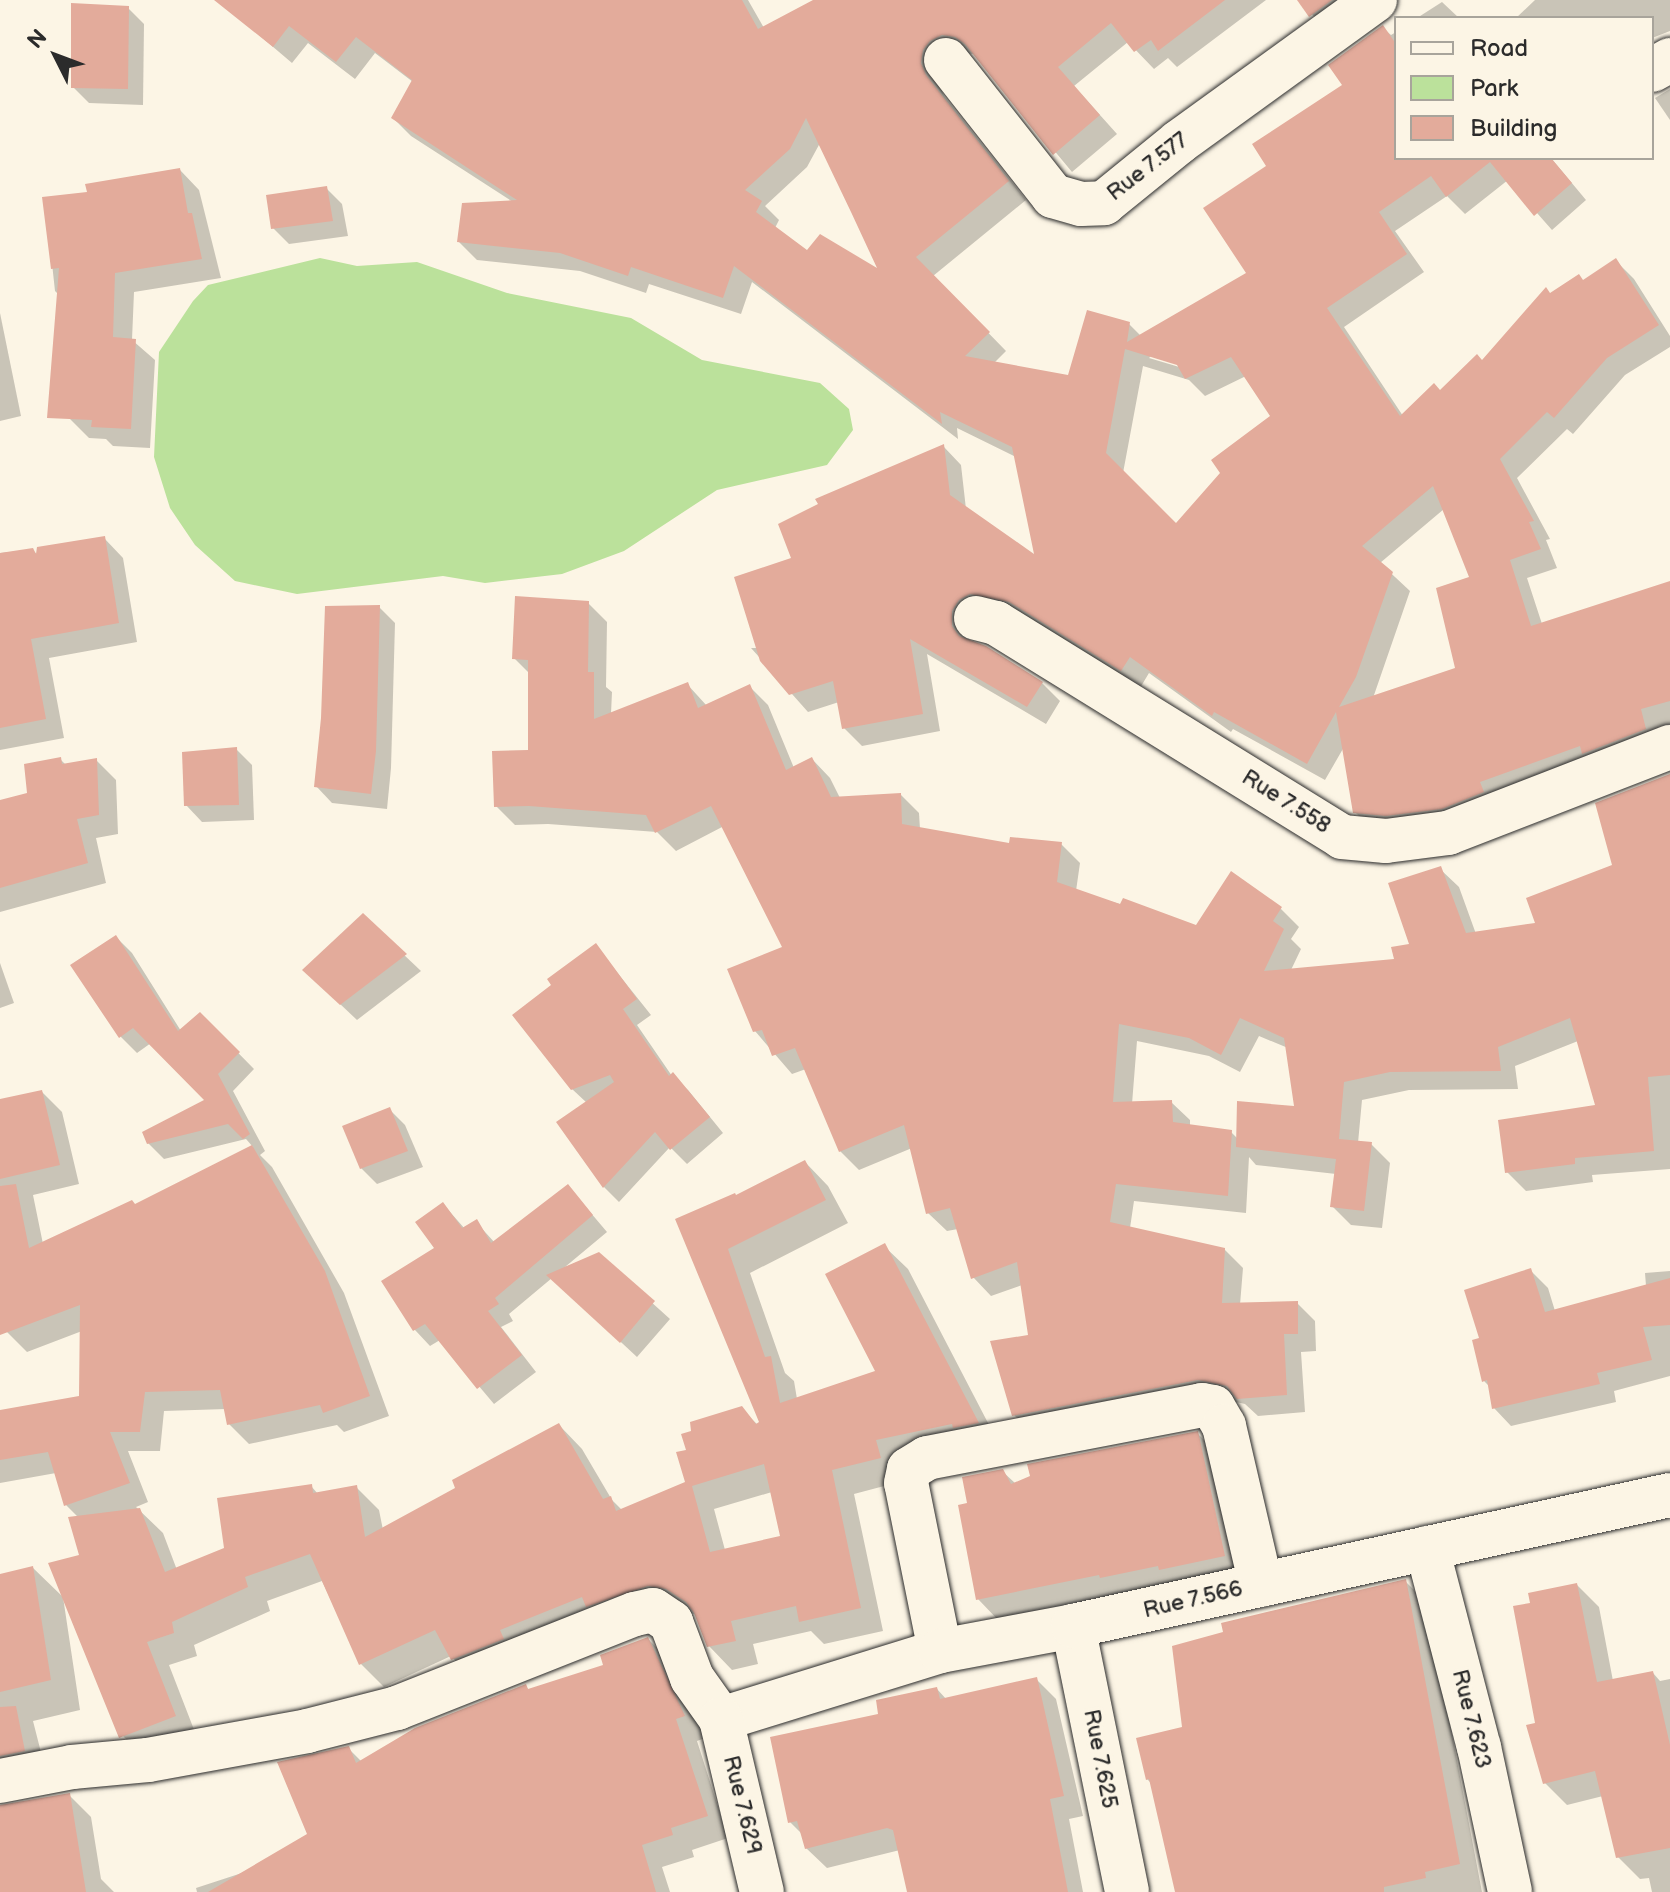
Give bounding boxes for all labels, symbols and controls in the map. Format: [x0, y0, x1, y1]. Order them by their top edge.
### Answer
north arrow [16, 16, 96, 96]
legend [1394, 16, 1654, 160]
text: N [22, 24, 53, 55]
text: Road [1470, 34, 1528, 63]
text: Park [1470, 74, 1518, 103]
text: Building [1470, 114, 1557, 143]
street label: Rue 7.577 [1102, 127, 1194, 207]
street label: Rue 7.558 [1237, 764, 1335, 840]
street label: Rue 7.566 [1141, 1576, 1245, 1624]
street label: Rue 7.623 [1446, 1667, 1496, 1771]
street label: Rue 7.625 [1077, 1707, 1123, 1811]
street label: Rue 7.629 [717, 1753, 767, 1857]

